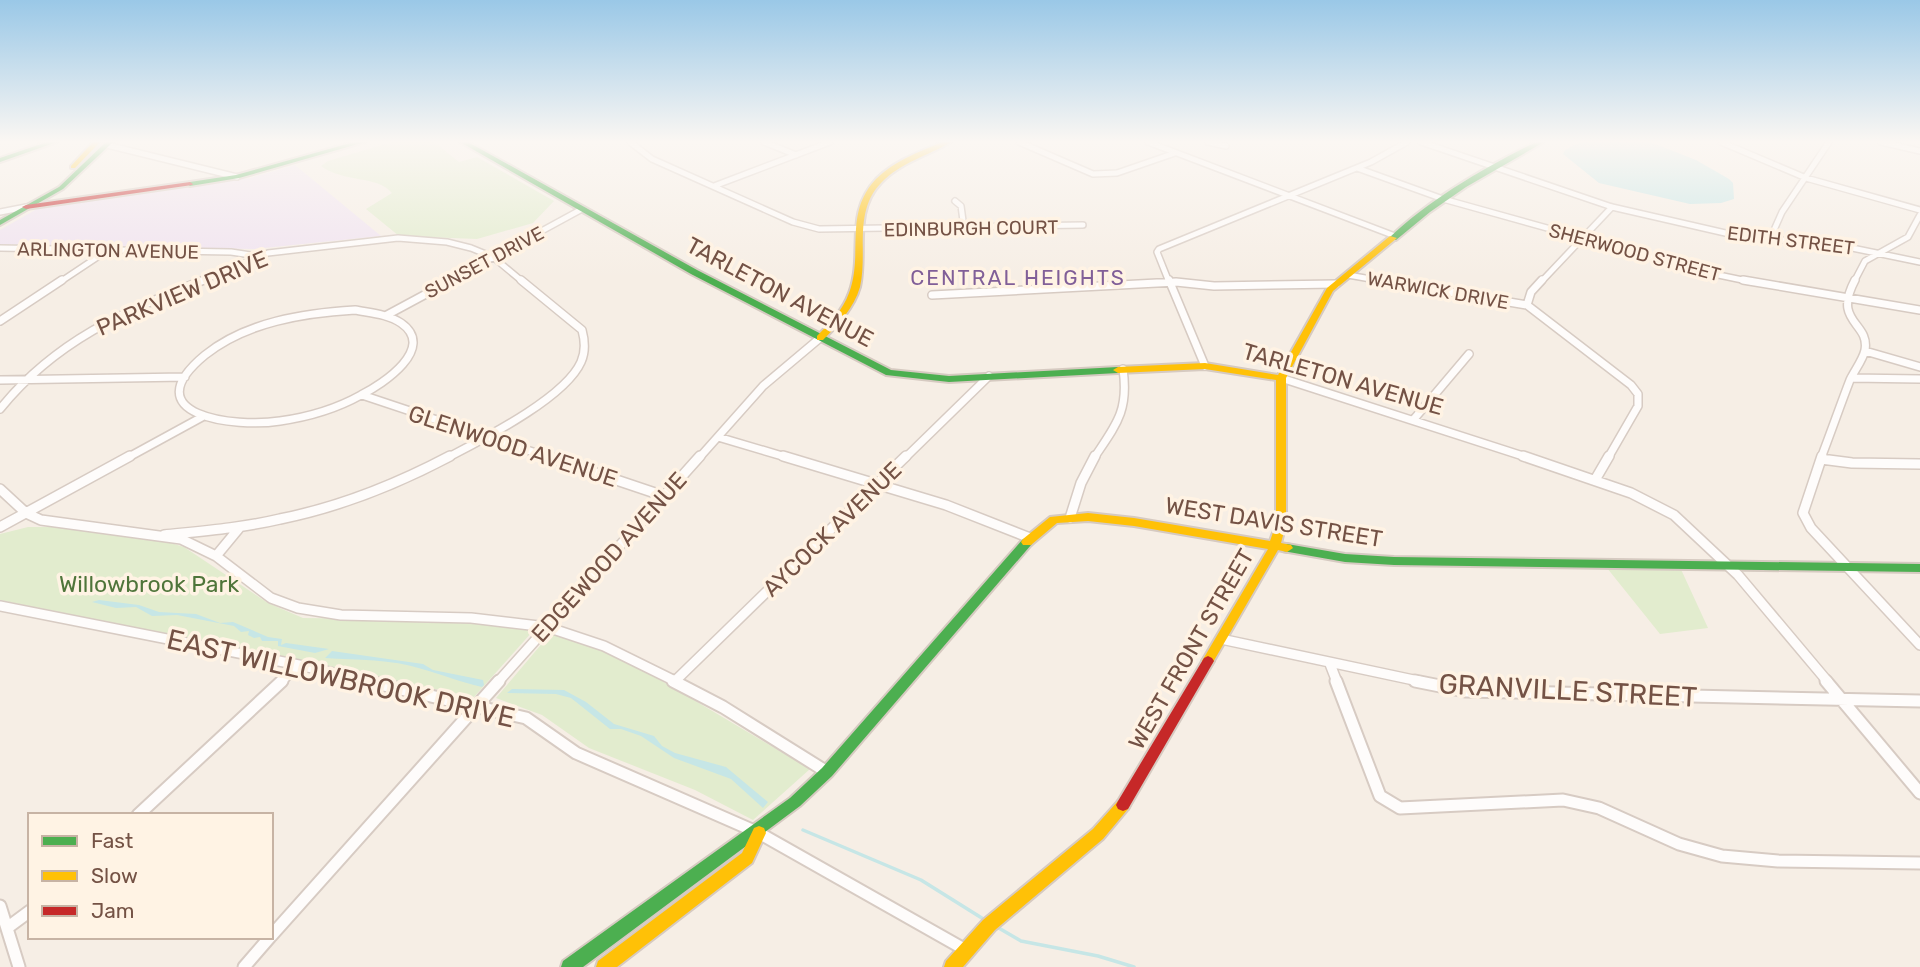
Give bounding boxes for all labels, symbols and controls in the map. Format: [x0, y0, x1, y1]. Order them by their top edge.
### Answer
street label: EDINBURGH COURT [883, 215, 1059, 242]
street label: SHERWOOD STREET [1546, 218, 1723, 286]
street label: SUNSET DRIVE [421, 221, 548, 303]
street label: EDITH STREET [1726, 221, 1856, 260]
street label: TARLETON AVENUE [682, 231, 878, 353]
street label: ARLINGTON AVENUE [17, 237, 199, 264]
street label: PARKVIEW DRIVE [92, 244, 272, 342]
district label: CENTRAL HEIGHTS [910, 265, 1126, 290]
street label: WARWICK DRIVE [1365, 267, 1510, 314]
street label: TARLETON AVENUE [1239, 337, 1447, 421]
street label: GLENWOOD AVENUE [405, 399, 621, 493]
street label: AYCOCK AVENUE [757, 456, 907, 602]
street label: EDGEWOOD AVENUE [525, 466, 693, 648]
street label: WEST DAVIS STREET [1163, 491, 1385, 553]
street label: WEST FRONT STREET [1122, 544, 1260, 754]
park label: Willowbrook Park [59, 570, 239, 598]
street label: EAST WILLOWBROOK DRIVE [164, 622, 518, 735]
street label: GRANVILLE STREET [1438, 667, 1698, 714]
legend [28, 813, 273, 939]
text: Fast [91, 828, 133, 853]
text: Slow [91, 863, 138, 888]
text: Jam [91, 898, 135, 923]

